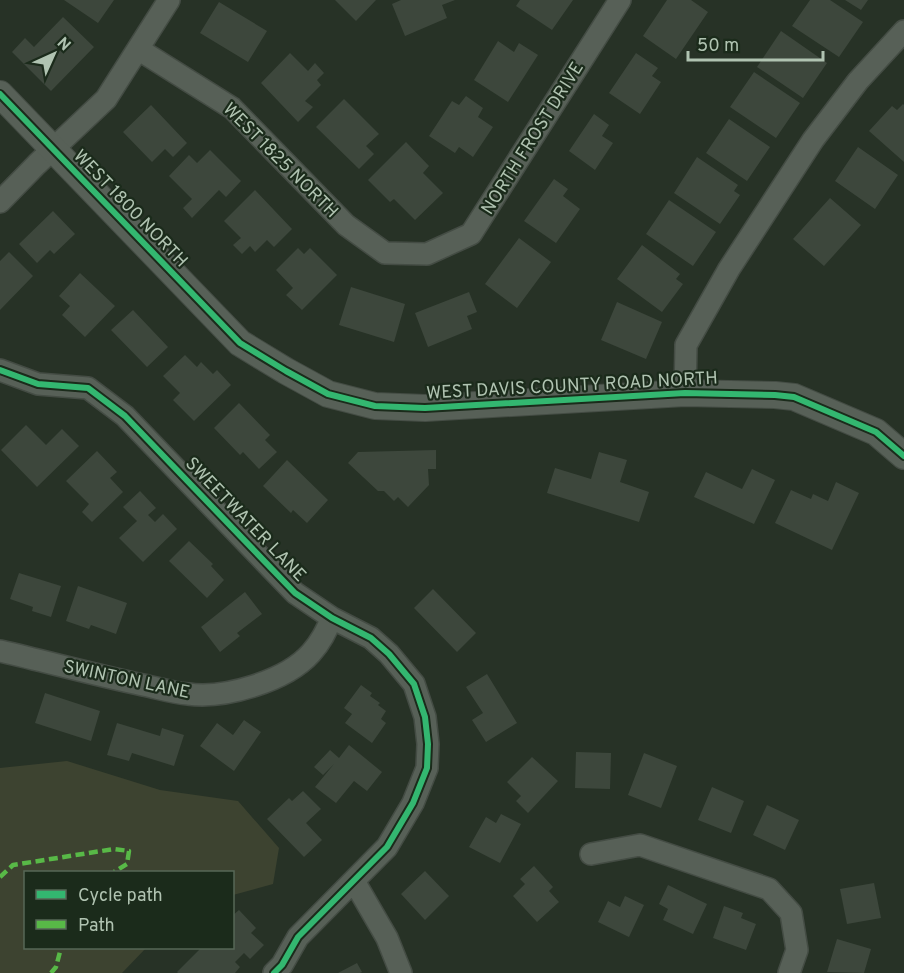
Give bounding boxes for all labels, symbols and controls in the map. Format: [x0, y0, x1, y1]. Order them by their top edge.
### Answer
north arrow [24, 24, 84, 84]
scale bar [688, 24, 823, 62]
text: N [52, 34, 74, 56]
text: 50 m [697, 35, 739, 58]
street label: NORTH FROST DRIVE [477, 58, 590, 219]
street label: WEST 1825 NORTH [217, 98, 343, 224]
street label: WEST 1800 NORTH [68, 145, 192, 273]
street label: WEST DAVIS COUNTY ROAD NORTH [426, 367, 718, 406]
street label: SWEETWATER LANE [179, 453, 310, 587]
street label: SWINTON LANE [61, 656, 192, 705]
legend [24, 871, 234, 949]
text: Cycle path [78, 885, 163, 908]
text: Path [78, 915, 115, 938]

